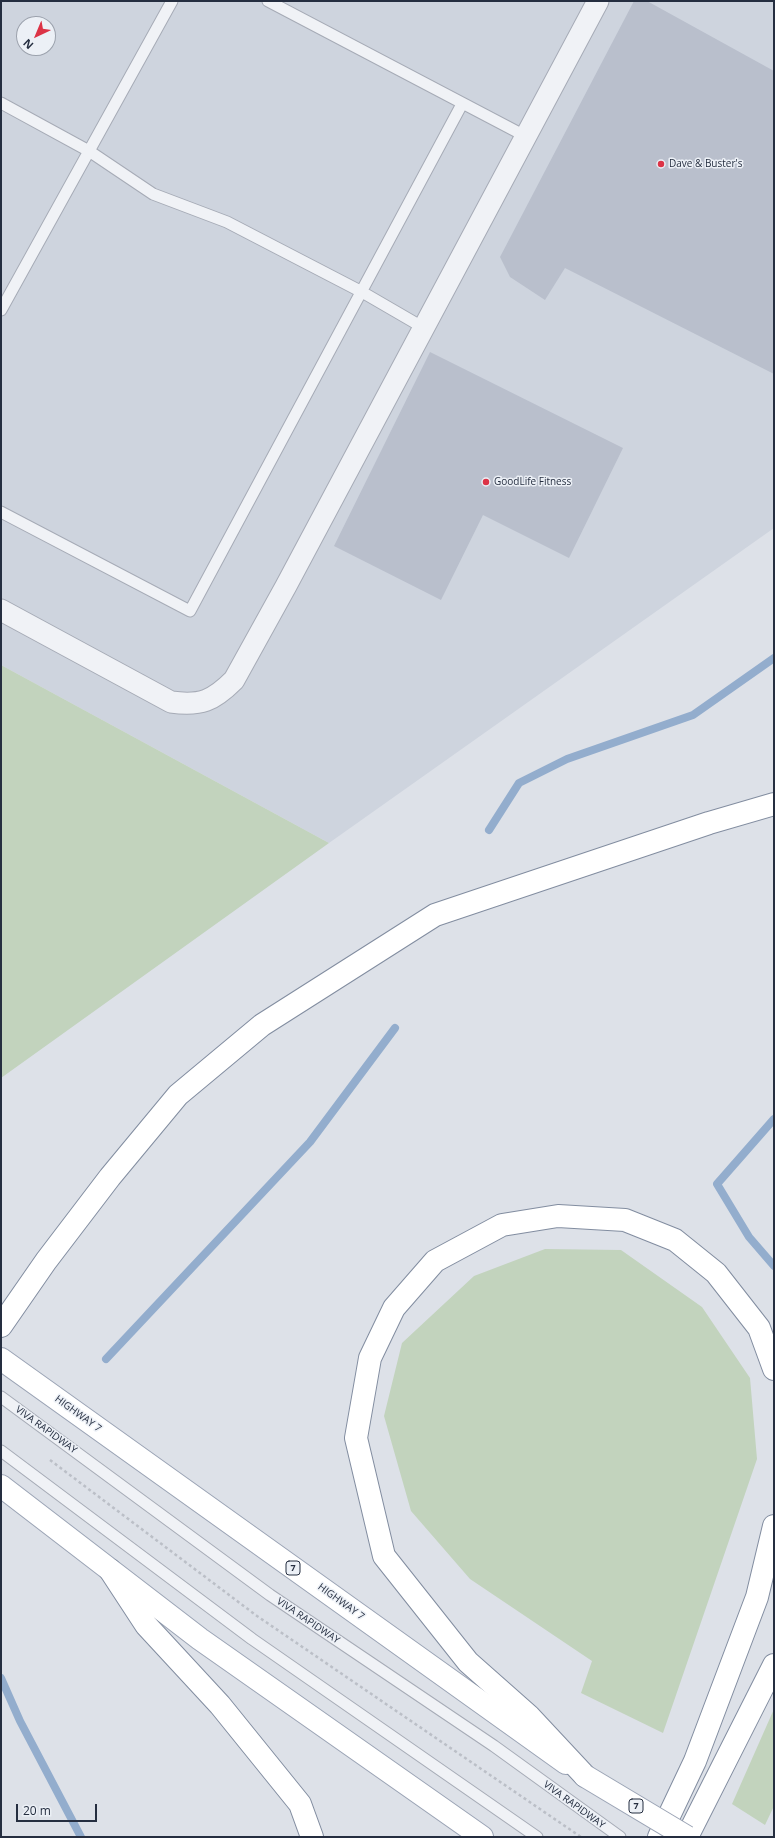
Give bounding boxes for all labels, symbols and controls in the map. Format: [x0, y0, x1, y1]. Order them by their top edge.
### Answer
north arrow [16, 16, 56, 56]
text: N [20, 36, 36, 53]
place label: Dave & Buster's [669, 158, 742, 170]
marker: Dave & Buster's [656, 159, 666, 169]
place label: GoodLife Fitness [494, 476, 571, 488]
marker: GoodLife Fitness [481, 477, 491, 487]
street label: HIGHWAY 7 [53, 1393, 103, 1435]
street label: VIVA RAPIDWAY [13, 1404, 79, 1456]
road number: 7 [286, 1561, 300, 1575]
street label: HIGHWAY 7 [316, 1581, 366, 1623]
street label: VIVA RAPIDWAY [274, 1596, 342, 1646]
street label: VIVA RAPIDWAY [541, 1779, 607, 1831]
scale bar [18, 1796, 99, 1822]
road number: 7 [629, 1799, 643, 1813]
text: 20 m [23, 1802, 51, 1819]

